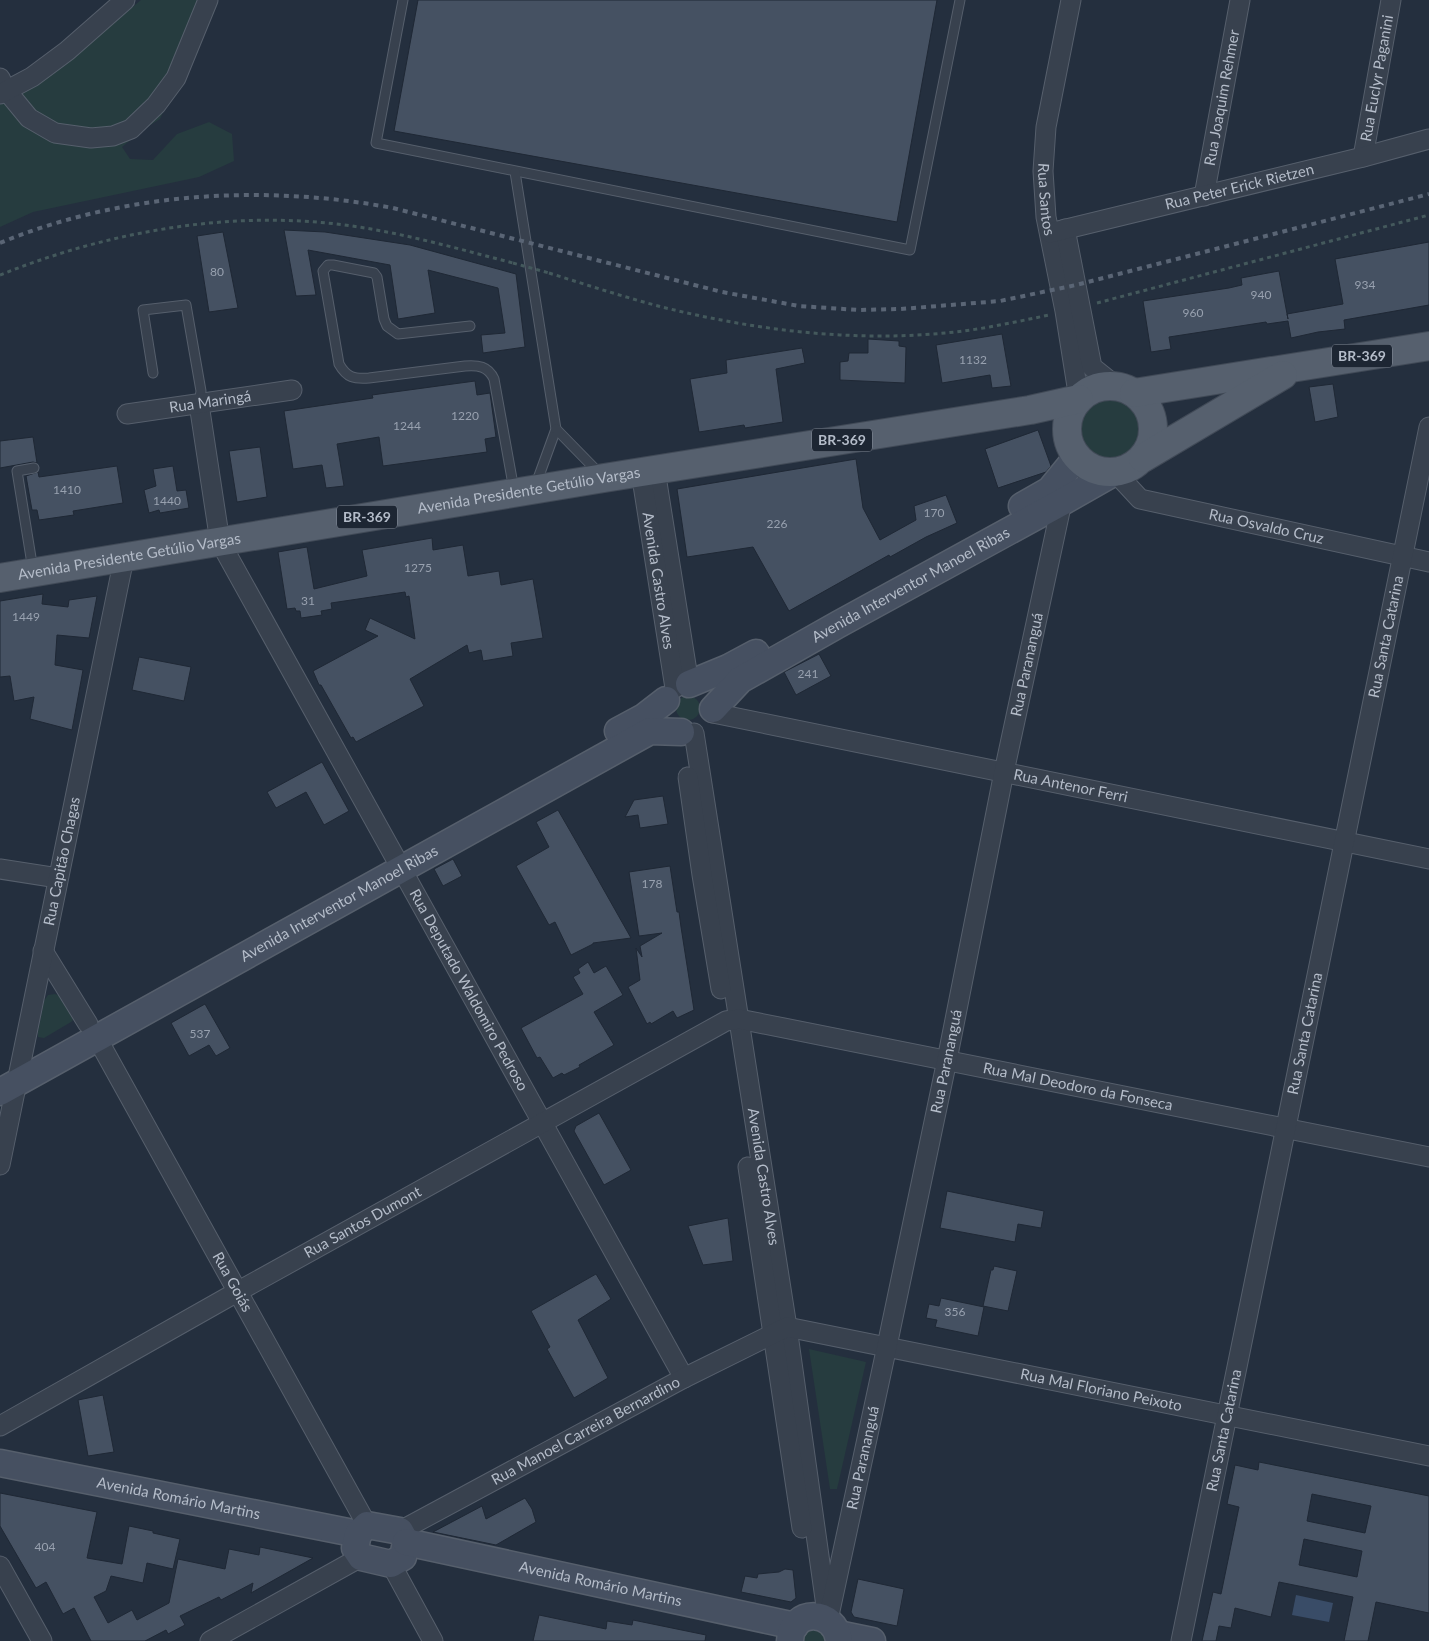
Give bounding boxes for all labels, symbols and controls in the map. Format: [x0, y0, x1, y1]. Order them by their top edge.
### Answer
street label: Rua Euclyr Paganini [1356, 13, 1396, 143]
street label: Rua Joaquim Rehmer [1200, 27, 1242, 167]
street label: Rua Peter Erick Rietzen [1163, 159, 1316, 213]
street label: Rua Santos [1035, 162, 1060, 237]
house number: 80 [210, 264, 224, 279]
house number: 934 [1355, 277, 1375, 292]
house number: 940 [1251, 287, 1271, 302]
house number: 960 [1183, 305, 1203, 320]
road number: BR-369 [1332, 344, 1392, 368]
house number: 1132 [959, 352, 987, 367]
street label: Rua Maringá [168, 386, 252, 416]
house number: 1220 [451, 408, 479, 423]
house number: 1244 [393, 418, 421, 433]
road number: BR-369 [812, 428, 872, 452]
street label: Avenida Presidente Getúlio Vargas [416, 462, 641, 517]
house number: 1410 [53, 482, 81, 497]
house number: 1440 [153, 493, 181, 508]
street label: Rua Osvaldo Cruz [1207, 504, 1326, 547]
house number: 170 [924, 505, 944, 520]
road number: BR-369 [337, 506, 397, 528]
street label: Avenida Castro Alves [639, 511, 679, 650]
house number: 226 [767, 516, 787, 531]
street label: Avenida Interventor Manoel Ribas [808, 523, 1012, 646]
street label: Avenida Presidente Getúlio Vargas [16, 528, 242, 583]
house number: 1275 [404, 560, 432, 575]
street label: Rua Santa Catarina [1364, 574, 1406, 699]
house number: 31 [301, 593, 315, 608]
house number: 1449 [12, 609, 40, 624]
street label: Rua Parananguá [1006, 611, 1046, 718]
house number: 241 [798, 666, 818, 681]
street label: Rua Antenor Ferri [1012, 765, 1130, 805]
street label: Rua Capitão Chagas [39, 795, 83, 927]
street label: Avenida Interventor Manoel Ribas [237, 841, 441, 965]
house number: 178 [642, 876, 662, 891]
street label: Rua Deputado Waldomiro Pedroso [406, 886, 533, 1094]
street label: Rua Santa Catarina [1283, 971, 1325, 1096]
street label: Rua Parananguá [926, 1008, 965, 1115]
house number: 537 [190, 1026, 210, 1041]
street label: Rua Mal Deodoro da Fonseca [982, 1058, 1174, 1114]
street label: Avenida Castro Alves [745, 1107, 784, 1246]
street label: Rua Santos Dumont [301, 1182, 424, 1261]
street label: Rua Goiás [209, 1248, 257, 1315]
house number: 356 [945, 1304, 965, 1319]
street label: Rua Mal Floriano Peixoto [1019, 1364, 1184, 1414]
street label: Rua Santa Catarina [1202, 1367, 1244, 1493]
street label: Rua Manoel Carreira Bernardino [488, 1372, 683, 1488]
street label: Rua Parananguá [842, 1404, 882, 1511]
street label: Avenida Romário Martins [95, 1472, 262, 1522]
house number: 404 [35, 1539, 55, 1554]
street label: Avenida Romário Martins [518, 1557, 684, 1609]

